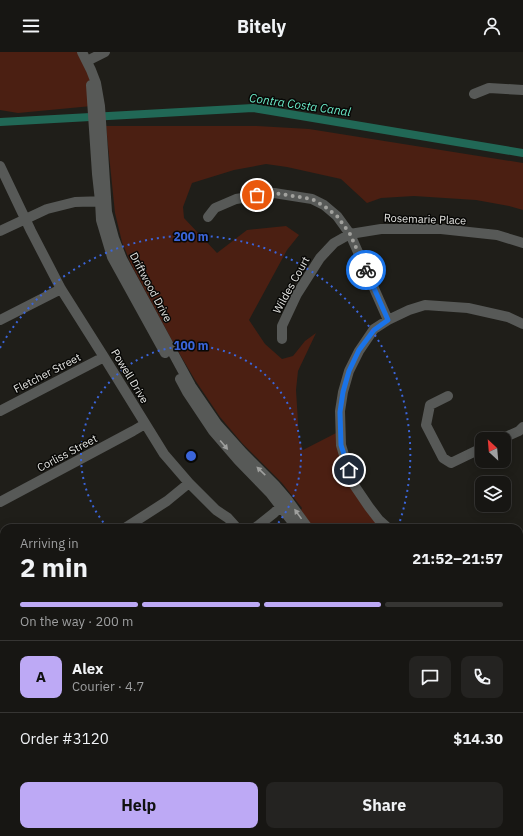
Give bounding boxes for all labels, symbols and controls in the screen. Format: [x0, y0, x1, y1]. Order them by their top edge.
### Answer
icon: menu [20, 15, 42, 37]
text: Bitely [237, 15, 286, 38]
icon: person [481, 15, 503, 37]
water label: Contra Costa Canal [248, 90, 353, 119]
pin [240, 178, 274, 212]
icon: bag [246, 184, 268, 206]
street label: Rosemarie Place [384, 211, 466, 227]
text: 200 m [173, 229, 209, 244]
street label: Driftwood Drive [127, 250, 175, 324]
courier [346, 250, 386, 290]
street label: Wildes Court [270, 254, 312, 316]
icon: bike [355, 259, 377, 281]
text: 100 m [173, 338, 209, 353]
street label: Powell Drive [108, 346, 152, 406]
street label: Fletcher Street [11, 350, 83, 396]
street label: Corliss Street [34, 431, 100, 475]
north arrow [475, 432, 511, 468]
map controls [475, 432, 511, 512]
one-way arrow [220, 439, 229, 450]
centre of rings [184, 449, 198, 463]
pin [332, 453, 366, 487]
icon: home [338, 459, 360, 481]
one-way arrow [256, 466, 266, 476]
button: layers [475, 476, 511, 512]
one-way arrow [294, 508, 302, 519]
text: Arriving in [20, 535, 79, 552]
text: 21:52–21:57 [412, 549, 503, 568]
text: 2 min [20, 550, 88, 584]
text: On the way · 200 m [20, 613, 133, 630]
button: chat [409, 656, 451, 698]
button: phone [461, 656, 503, 698]
text: Alex [72, 659, 103, 678]
text: A [36, 667, 46, 686]
text: Courier · 4.7 [72, 678, 144, 695]
text: Order #3120 [20, 729, 109, 748]
text: $14.30 [453, 729, 503, 748]
button: Help [20, 782, 258, 828]
button: Share [266, 782, 503, 828]

